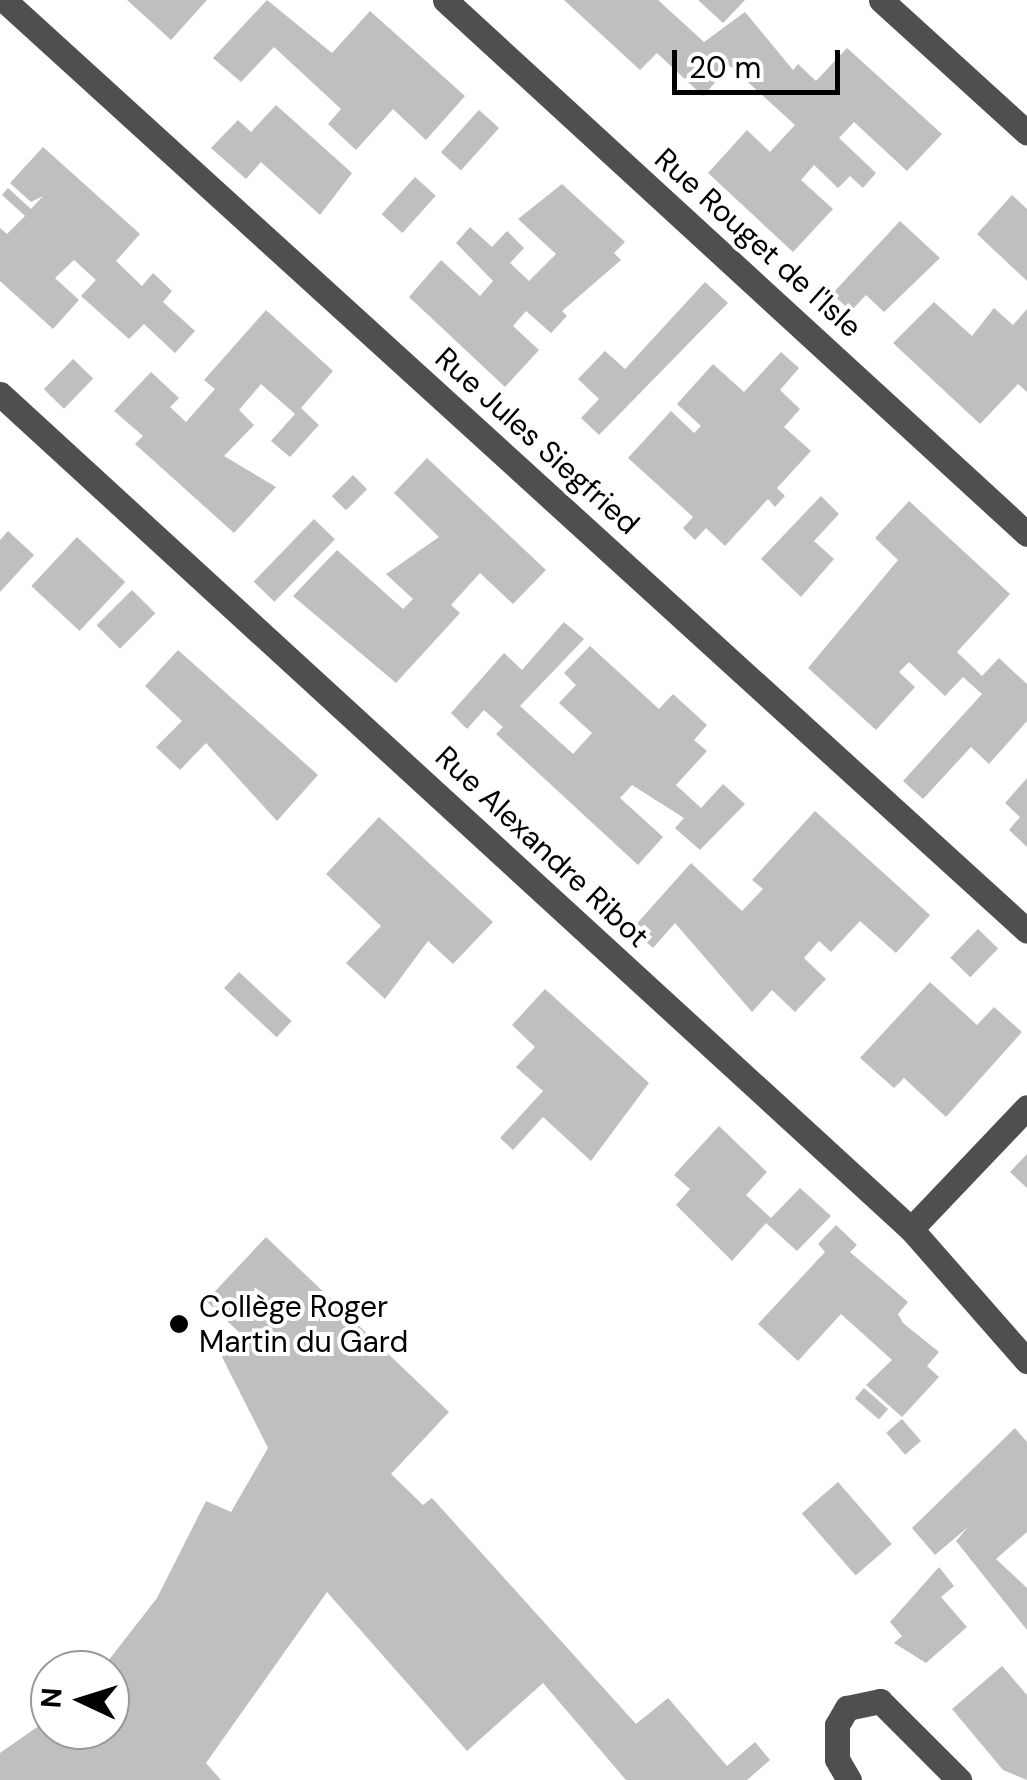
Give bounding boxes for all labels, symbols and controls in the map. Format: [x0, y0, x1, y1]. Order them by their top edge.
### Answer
scale bar [677, 30, 844, 92]
text: 20 m [689, 48, 761, 87]
street label: Rue Rouget de l'Isle [647, 141, 869, 345]
street label: Rue Jules Siegfried [428, 340, 646, 542]
street label: Rue Alexandre Ribot [428, 739, 656, 955]
place label: Collège Roger Martin du Gard [199, 1289, 408, 1360]
marker: Collège Roger Martin du Gard [168, 1313, 190, 1335]
north arrow [30, 1650, 130, 1750]
text: N [32, 1687, 71, 1709]

